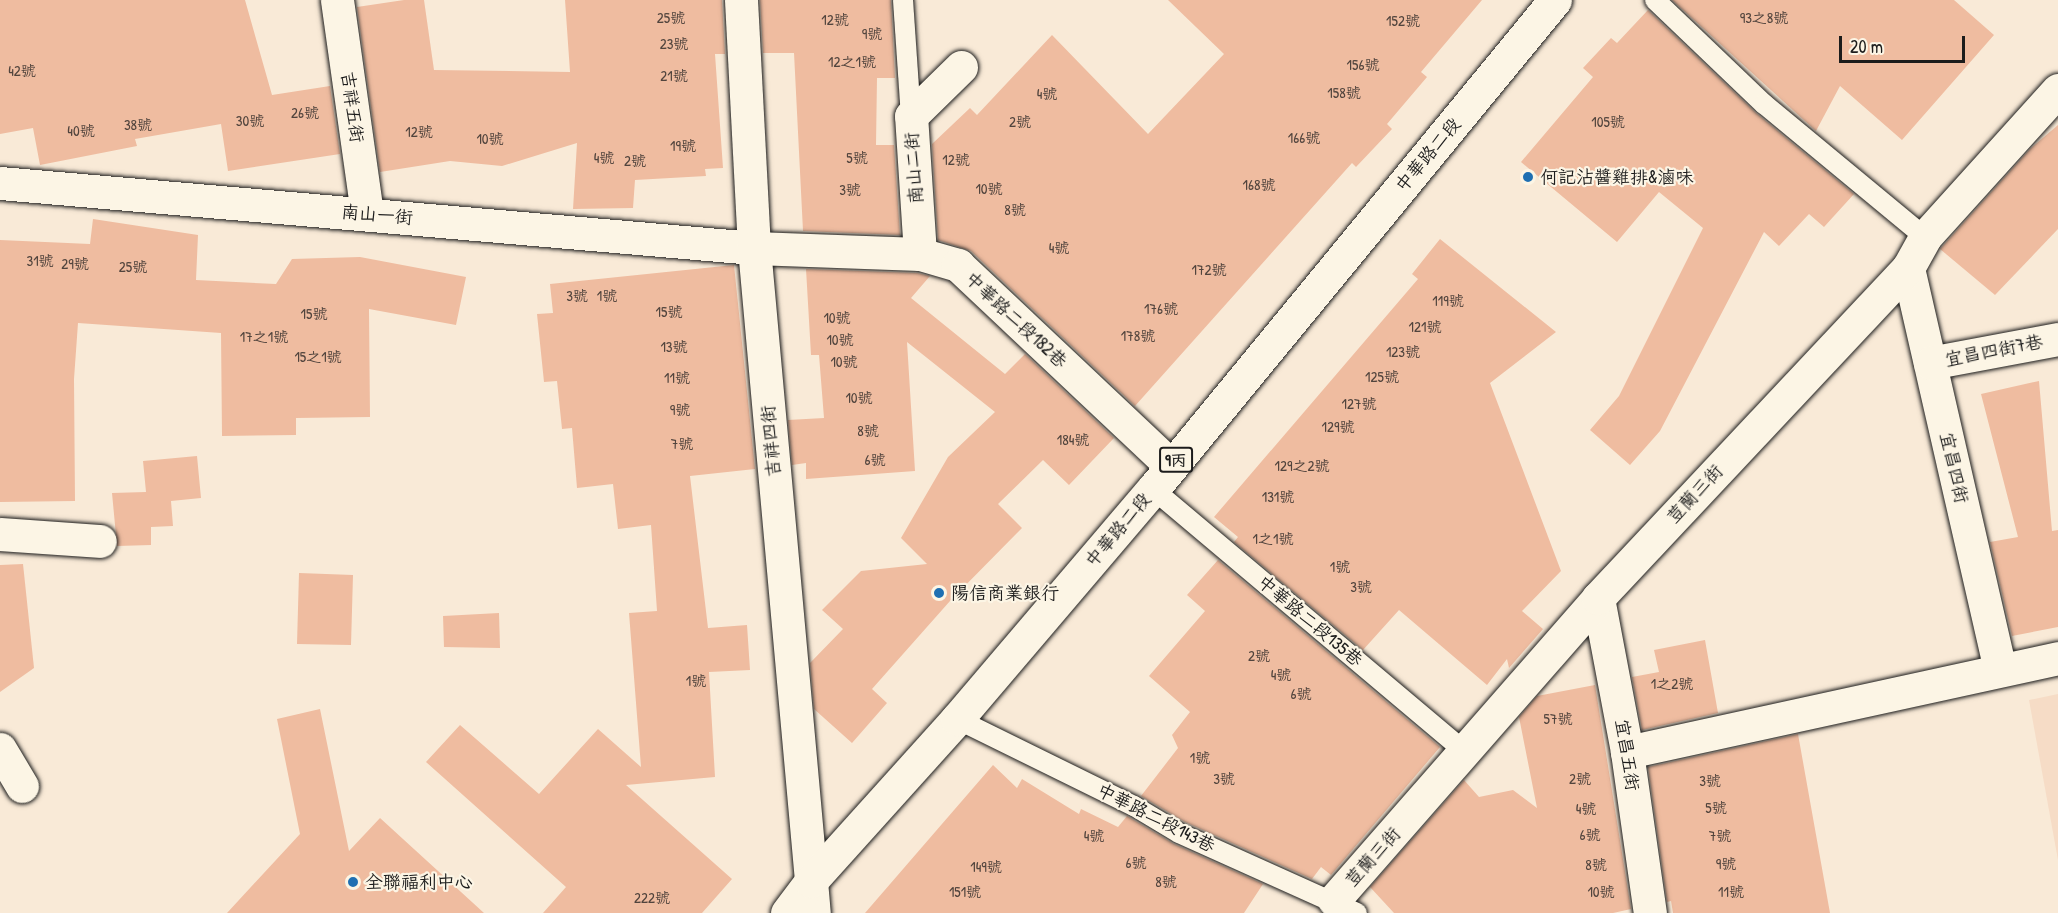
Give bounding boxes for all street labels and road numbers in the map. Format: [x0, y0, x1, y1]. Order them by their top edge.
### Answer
street label: 吉祥五街 [336, 70, 368, 144]
street label: 中華路二段 [1391, 114, 1465, 196]
street label: 南山二街 [901, 131, 927, 205]
street label: 南山一街 [340, 201, 414, 229]
street label: 中華路二段182巷 [961, 268, 1071, 372]
street label: 宜昌四街7巷 [1943, 331, 2045, 371]
street label: 吉祥四街 [757, 404, 785, 478]
street label: 宜昌四街 [1935, 430, 1973, 506]
road number: 9丙 [1158, 447, 1194, 473]
street label: 荳蘭三街 [1663, 460, 1727, 528]
street label: 中華路二段 [1081, 489, 1155, 571]
street label: 中華路二段135巷 [1253, 571, 1367, 671]
street label: 宜昌五街 [1611, 718, 1643, 792]
street label: 中華路二段143巷 [1093, 779, 1219, 857]
street label: 荳蘭三街 [1341, 823, 1405, 891]

